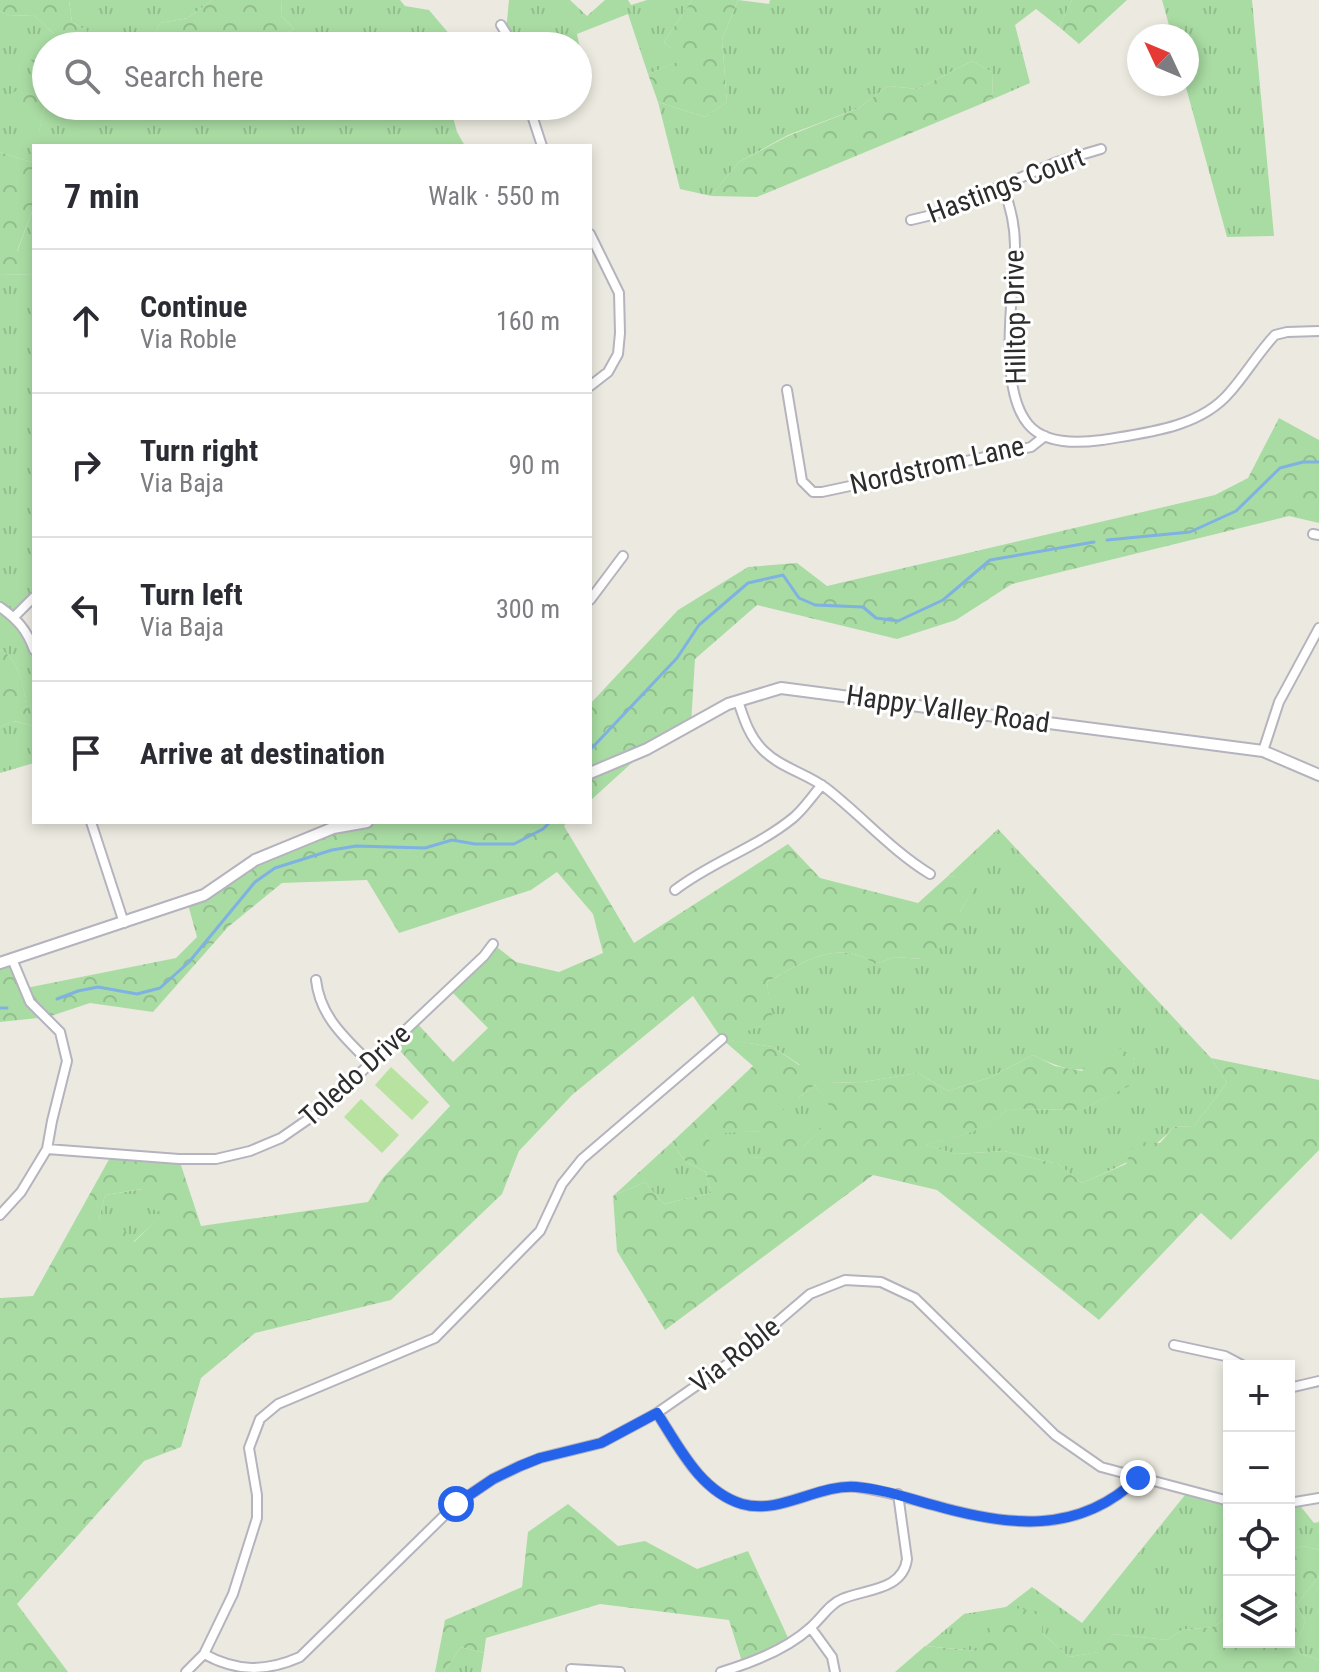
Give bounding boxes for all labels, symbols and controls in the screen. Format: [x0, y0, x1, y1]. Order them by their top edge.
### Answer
north arrow [1127, 24, 1199, 96]
search box [32, 32, 592, 120]
icon: search [60, 54, 104, 98]
text: Search here [124, 59, 264, 94]
street label: Hastings Court [923, 140, 1089, 230]
text: 7 min [64, 176, 140, 216]
text: Walk · 550 m [428, 181, 560, 211]
street label: Hilltop Drive [997, 249, 1033, 385]
text: Continue [140, 289, 247, 324]
icon: ahead [64, 299, 108, 343]
text: 160 m [496, 306, 560, 336]
text: Via Roble [140, 324, 237, 354]
street label: Nordstrom Lane [847, 429, 1027, 501]
text: Turn right [140, 433, 258, 468]
icon: right [64, 443, 108, 487]
text: 90 m [509, 450, 560, 480]
text: Via Baja [140, 468, 224, 498]
text: Turn left [140, 577, 243, 612]
icon: left [64, 587, 108, 631]
text: 300 m [496, 594, 560, 624]
text: Via Baja [140, 612, 224, 642]
street label: Happy Valley Road [844, 678, 1052, 740]
icon: arrive [64, 731, 108, 775]
text: Arrive at destination [140, 736, 385, 771]
street label: Toledo Drive [293, 1017, 417, 1133]
street label: Via Roble [684, 1310, 786, 1400]
map controls [1223, 1360, 1295, 1648]
button: + [1223, 1360, 1295, 1432]
button: − [1223, 1432, 1295, 1504]
route end [1120, 1460, 1156, 1496]
route start [438, 1486, 474, 1522]
button: locate [1223, 1504, 1295, 1576]
button: layers [1223, 1576, 1295, 1648]

